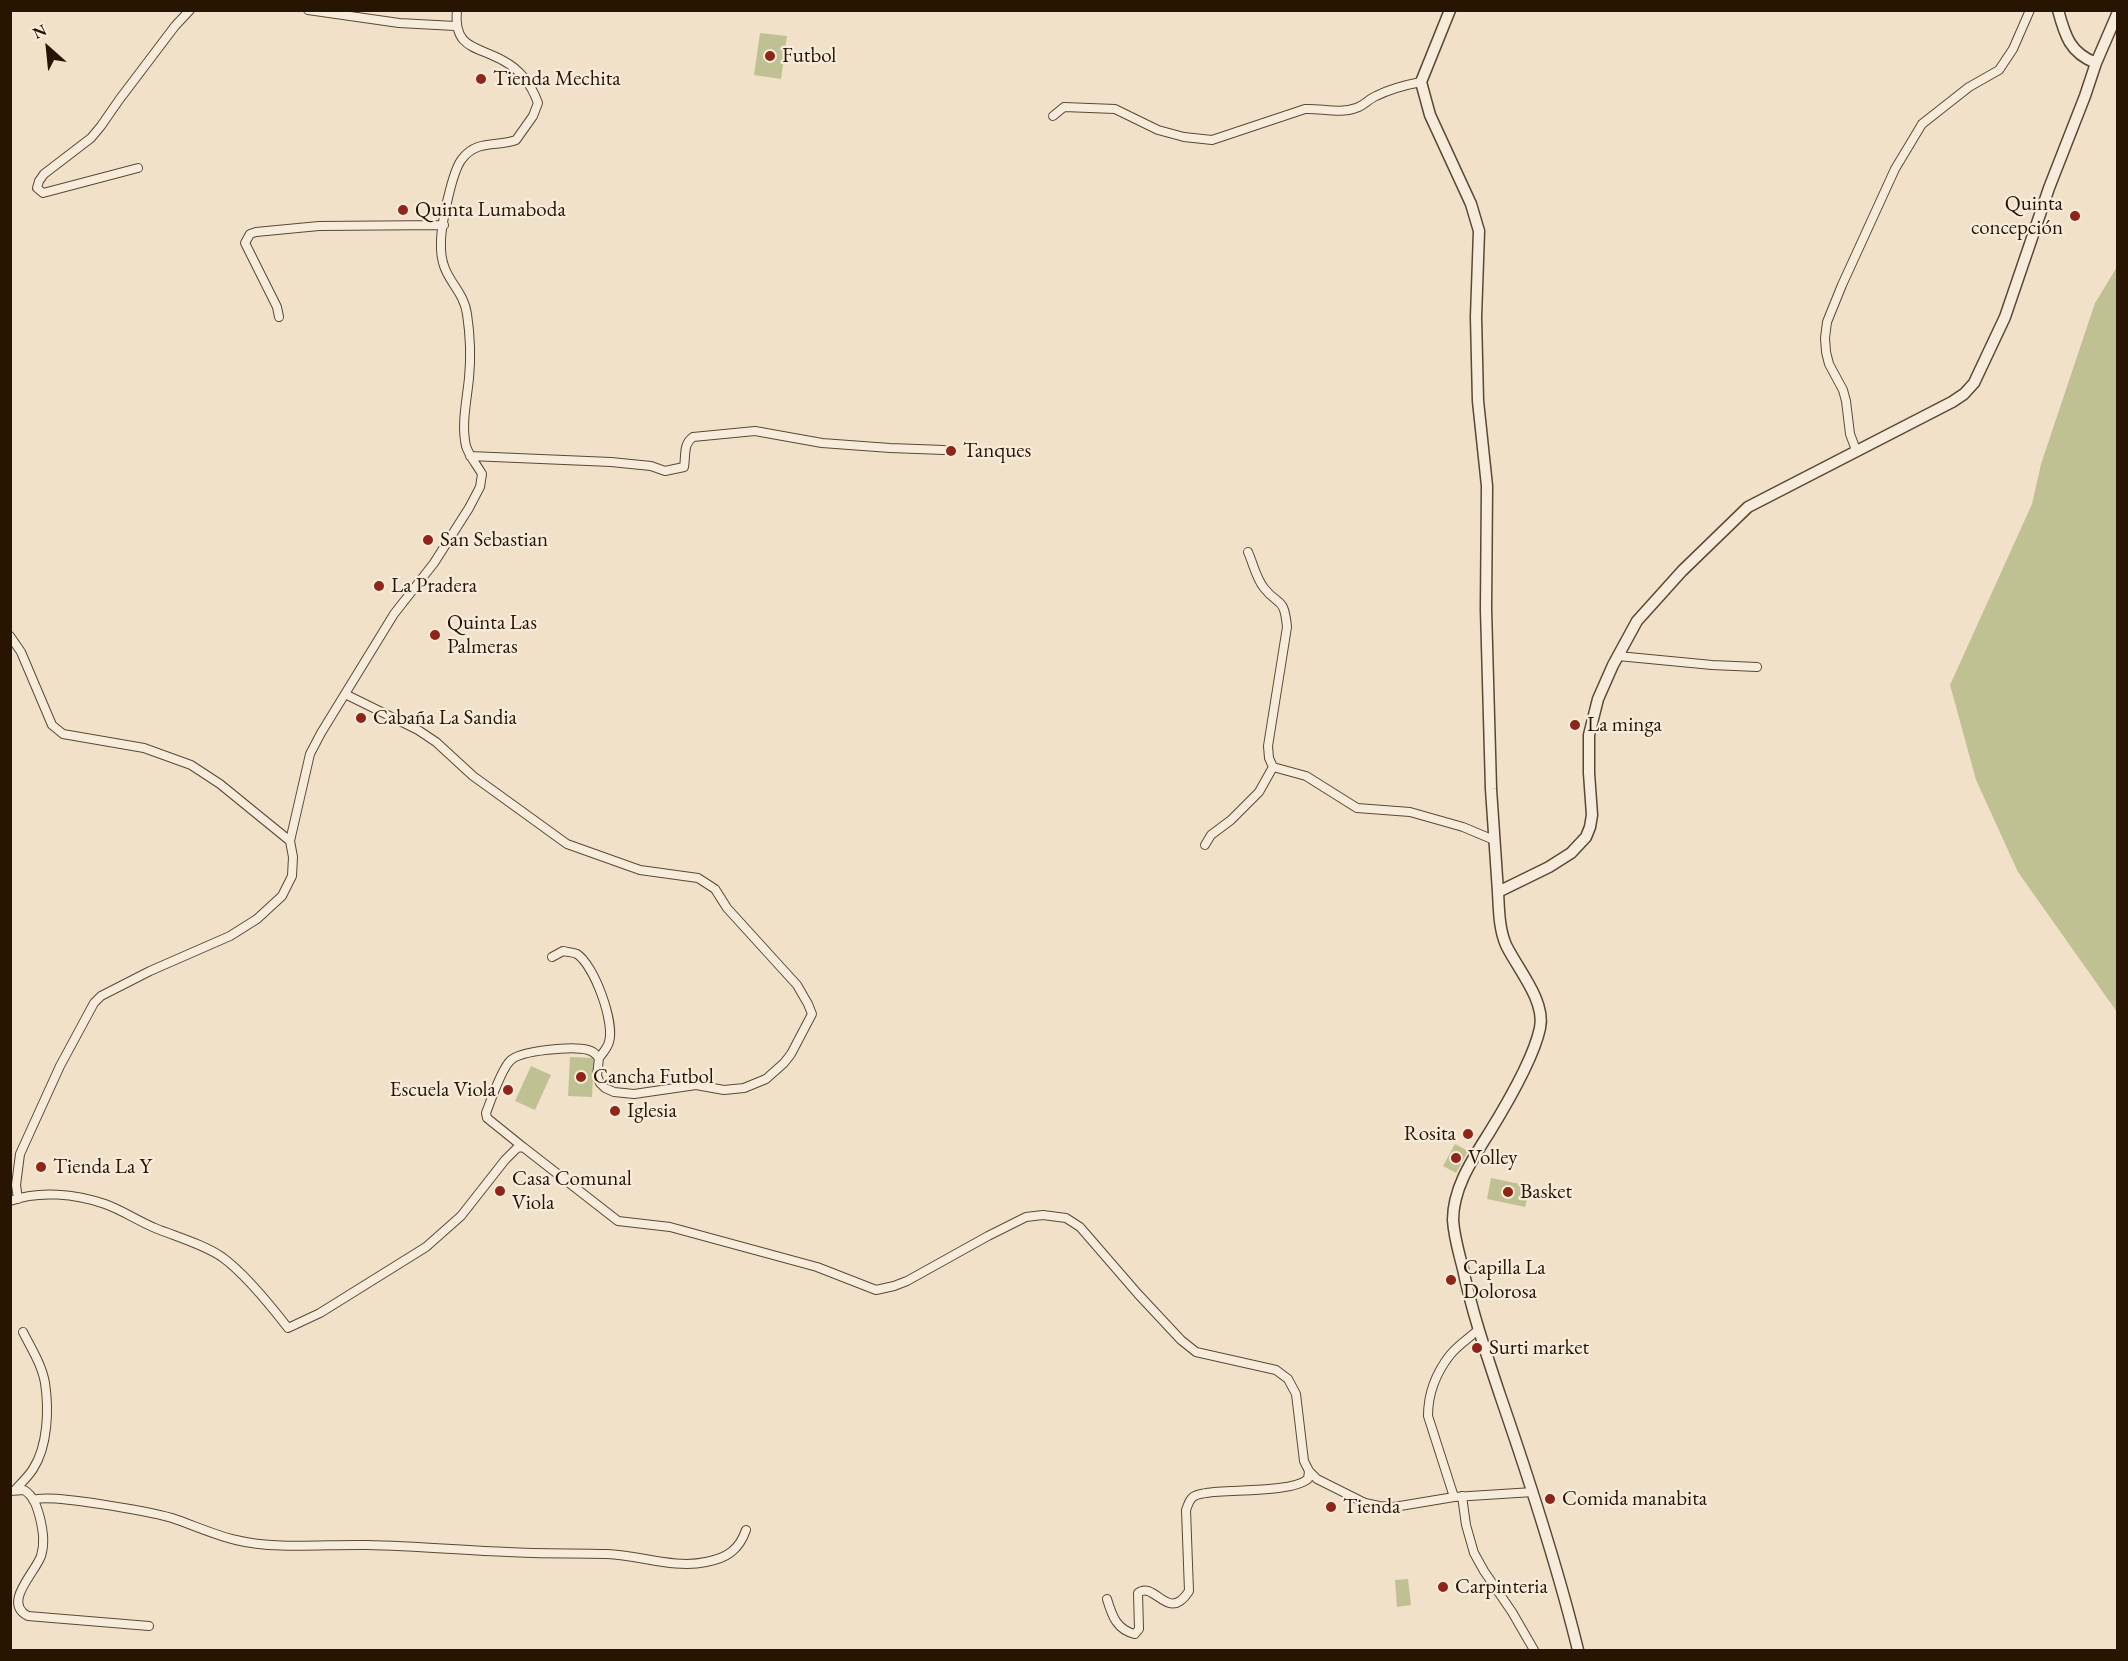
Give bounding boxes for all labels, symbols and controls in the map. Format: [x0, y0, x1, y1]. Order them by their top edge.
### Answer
north arrow [18, 18, 78, 78]
text: N [29, 19, 50, 44]
place label: Futbol [782, 43, 836, 69]
marker: Futbol [763, 49, 777, 63]
place label: Tienda Mechita [493, 66, 621, 92]
marker: Tienda Mechita [474, 72, 488, 86]
place label: Quinta concepción [1971, 191, 2063, 241]
place label: Quinta Lumaboda [415, 197, 566, 223]
marker: Quinta Lumaboda [396, 203, 410, 217]
marker: Quinta concepción [2068, 209, 2082, 223]
place label: Tanques [963, 438, 1031, 464]
marker: Tanques [944, 444, 958, 458]
place label: San Sebastian [440, 527, 548, 553]
marker: San Sebastian [421, 533, 435, 547]
place label: La Pradera [391, 573, 477, 599]
marker: La Pradera [372, 579, 386, 593]
place label: Quinta Las Palmeras [447, 610, 537, 660]
marker: Quinta Las Palmeras [428, 628, 442, 642]
place label: Cabaña La Sandia [373, 705, 517, 731]
marker: Cabaña La Sandia [354, 711, 368, 725]
place label: La minga [1587, 712, 1662, 738]
marker: La minga [1568, 718, 1582, 732]
place label: Cancha Futbol [593, 1064, 714, 1090]
marker: Cancha Futbol [574, 1070, 588, 1084]
place label: Escuela Viola [390, 1077, 496, 1103]
marker: Escuela Viola [501, 1083, 515, 1097]
place label: Iglesia [627, 1098, 677, 1124]
marker: Iglesia [608, 1104, 622, 1118]
place label: Rosita [1404, 1121, 1456, 1147]
marker: Rosita [1461, 1127, 1475, 1141]
place label: Volley [1468, 1145, 1518, 1171]
marker: Volley [1449, 1151, 1463, 1165]
place label: Tienda La Y [53, 1154, 152, 1180]
marker: Tienda La Y [34, 1160, 48, 1174]
place label: Casa Comunal Viola [512, 1166, 632, 1216]
place label: Basket [1520, 1179, 1572, 1205]
marker: Casa Comunal Viola [493, 1184, 507, 1198]
marker: Basket [1501, 1185, 1515, 1199]
place label: Capilla La Dolorosa [1463, 1255, 1546, 1305]
marker: Capilla La Dolorosa [1444, 1273, 1458, 1287]
place label: Surti market [1489, 1335, 1589, 1361]
marker: Surti market [1470, 1341, 1484, 1355]
place label: Comida manabita [1562, 1486, 1707, 1512]
marker: Comida manabita [1543, 1492, 1557, 1506]
place label: Tienda [1343, 1494, 1400, 1520]
marker: Tienda [1324, 1500, 1338, 1514]
place label: Carpinteria [1455, 1574, 1548, 1600]
marker: Carpinteria [1436, 1580, 1450, 1594]

